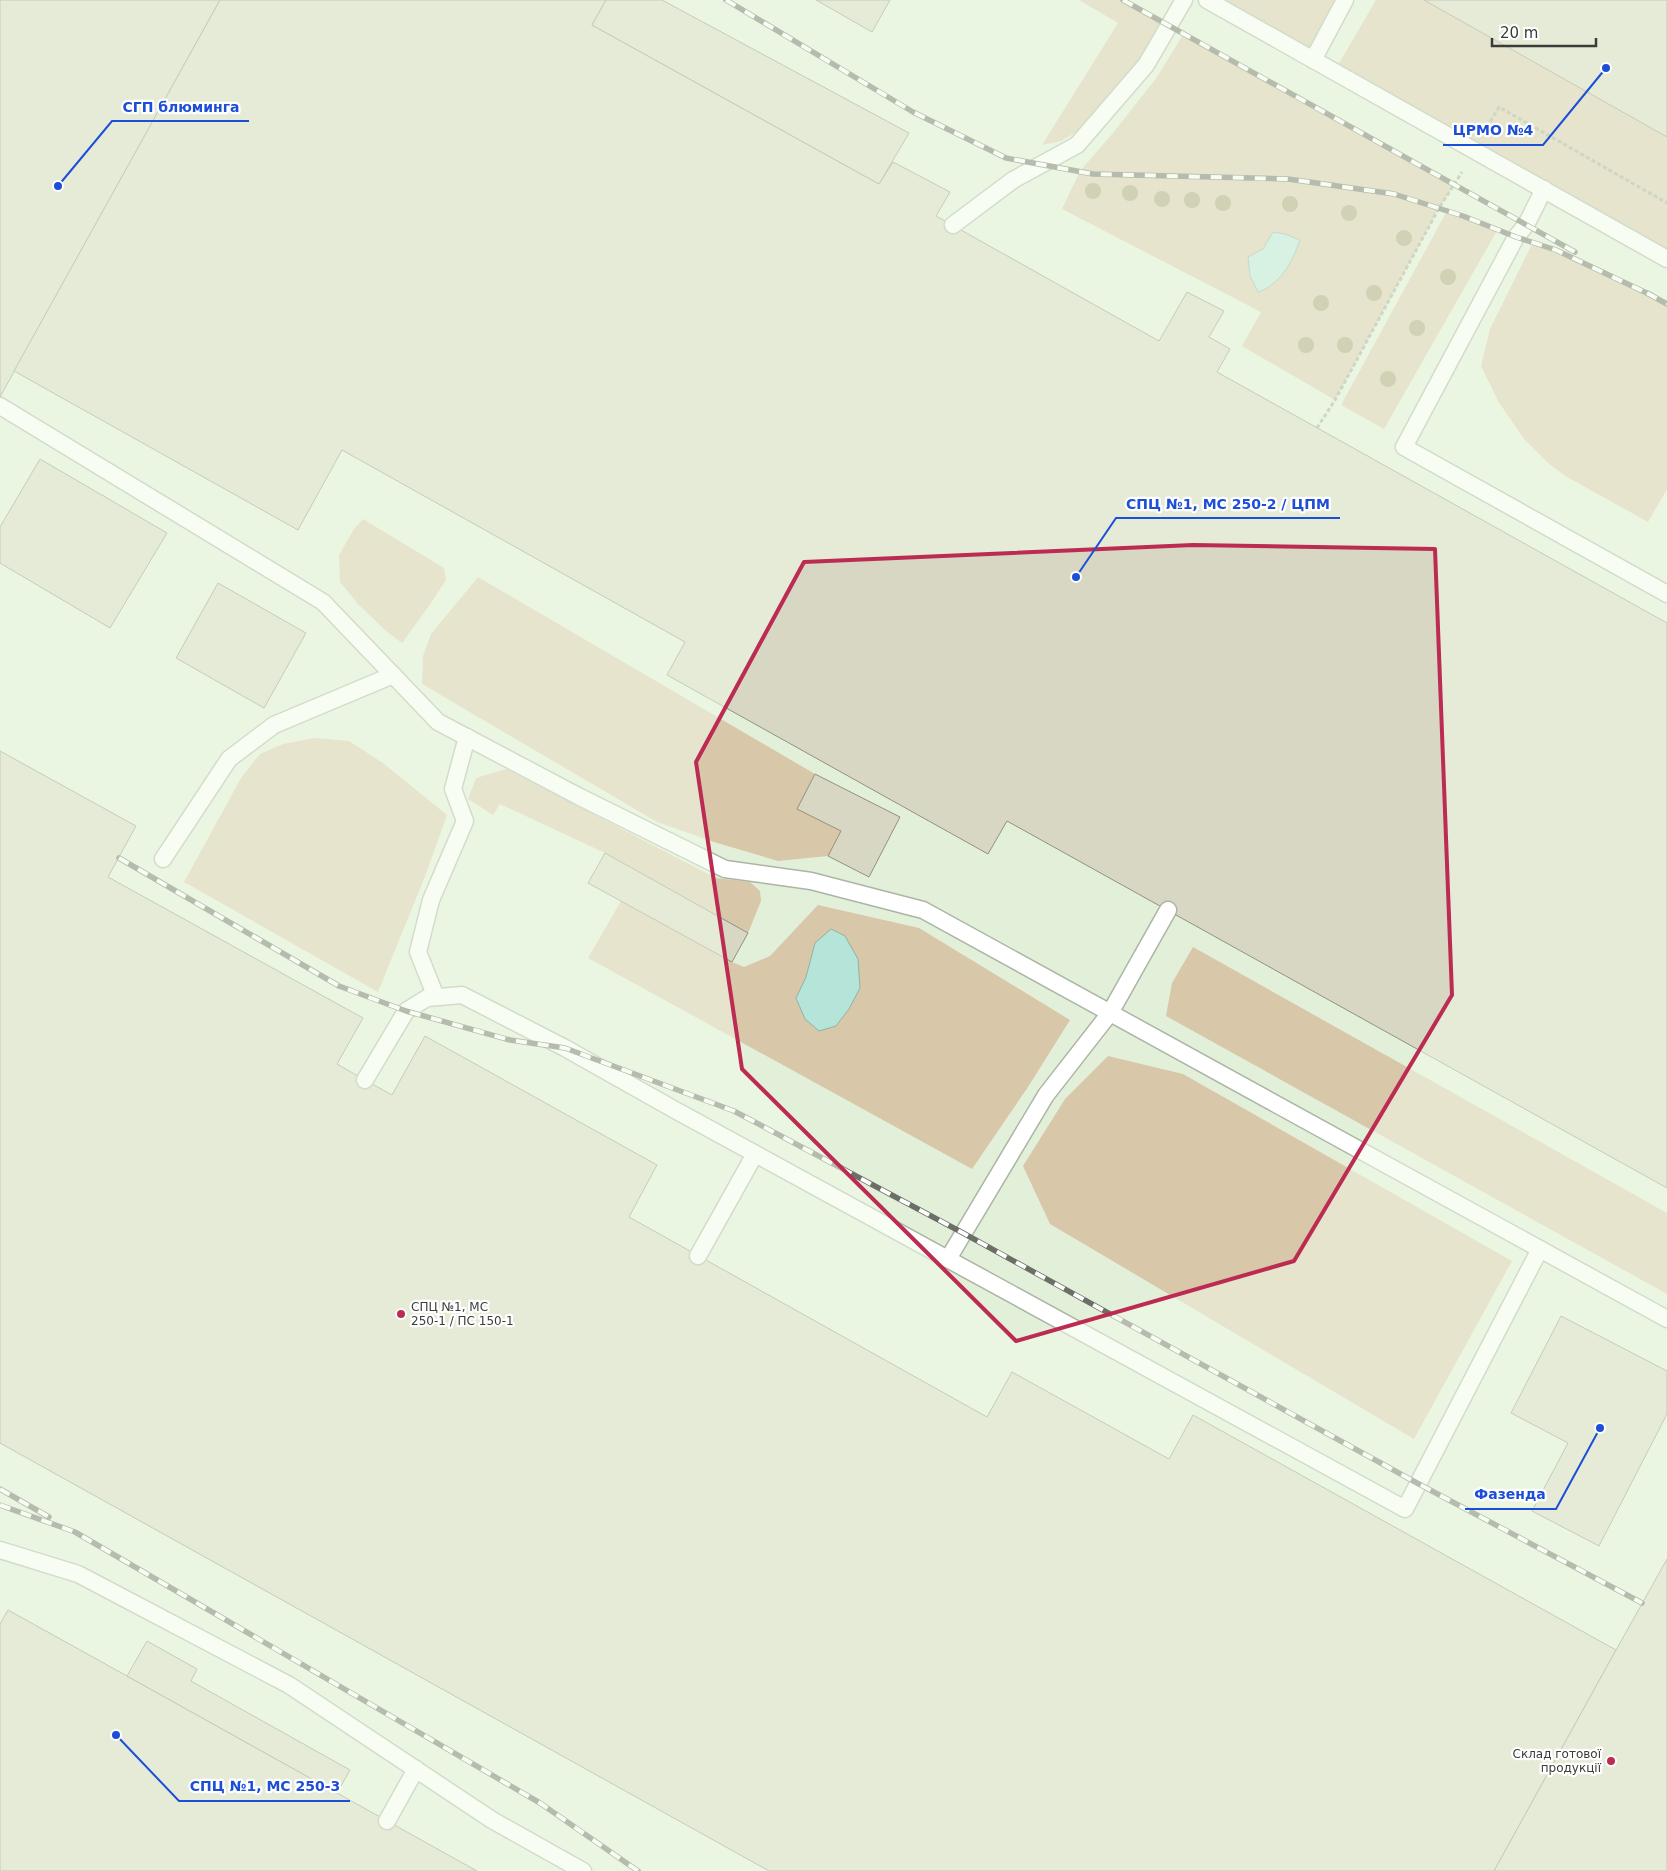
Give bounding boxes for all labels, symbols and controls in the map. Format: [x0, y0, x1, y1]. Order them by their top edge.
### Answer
scale bar [1492, 15, 1596, 47]
text: 20 m [1500, 24, 1538, 42]
callout: СГП блюминга [112, 92, 249, 121]
text: СГП блюминга [122, 99, 240, 115]
callout: ЦРМО №4 [1443, 116, 1543, 145]
text: ЦРМО №4 [1453, 122, 1534, 138]
callout: СПЦ №1, МС 250-2 / ЦПМ [1116, 489, 1340, 518]
text: СПЦ №1, МС 250-2 / ЦПМ [1126, 496, 1330, 512]
place label: СПЦ №1, МС 250-1 / ПС 150-1 [411, 1300, 514, 1328]
marker: СПЦ №1, МС 250-1 / ПС 150-1 [395, 1308, 407, 1320]
callout: Фазенда [1465, 1480, 1556, 1509]
text: Фазенда [1474, 1486, 1546, 1502]
place label: Склад готової продукції [1513, 1747, 1602, 1775]
marker: Склад готової продукції [1605, 1755, 1617, 1767]
callout: СПЦ №1, МС 250-3 [179, 1772, 350, 1801]
text: СПЦ №1, МС 250-3 [190, 1778, 340, 1794]

